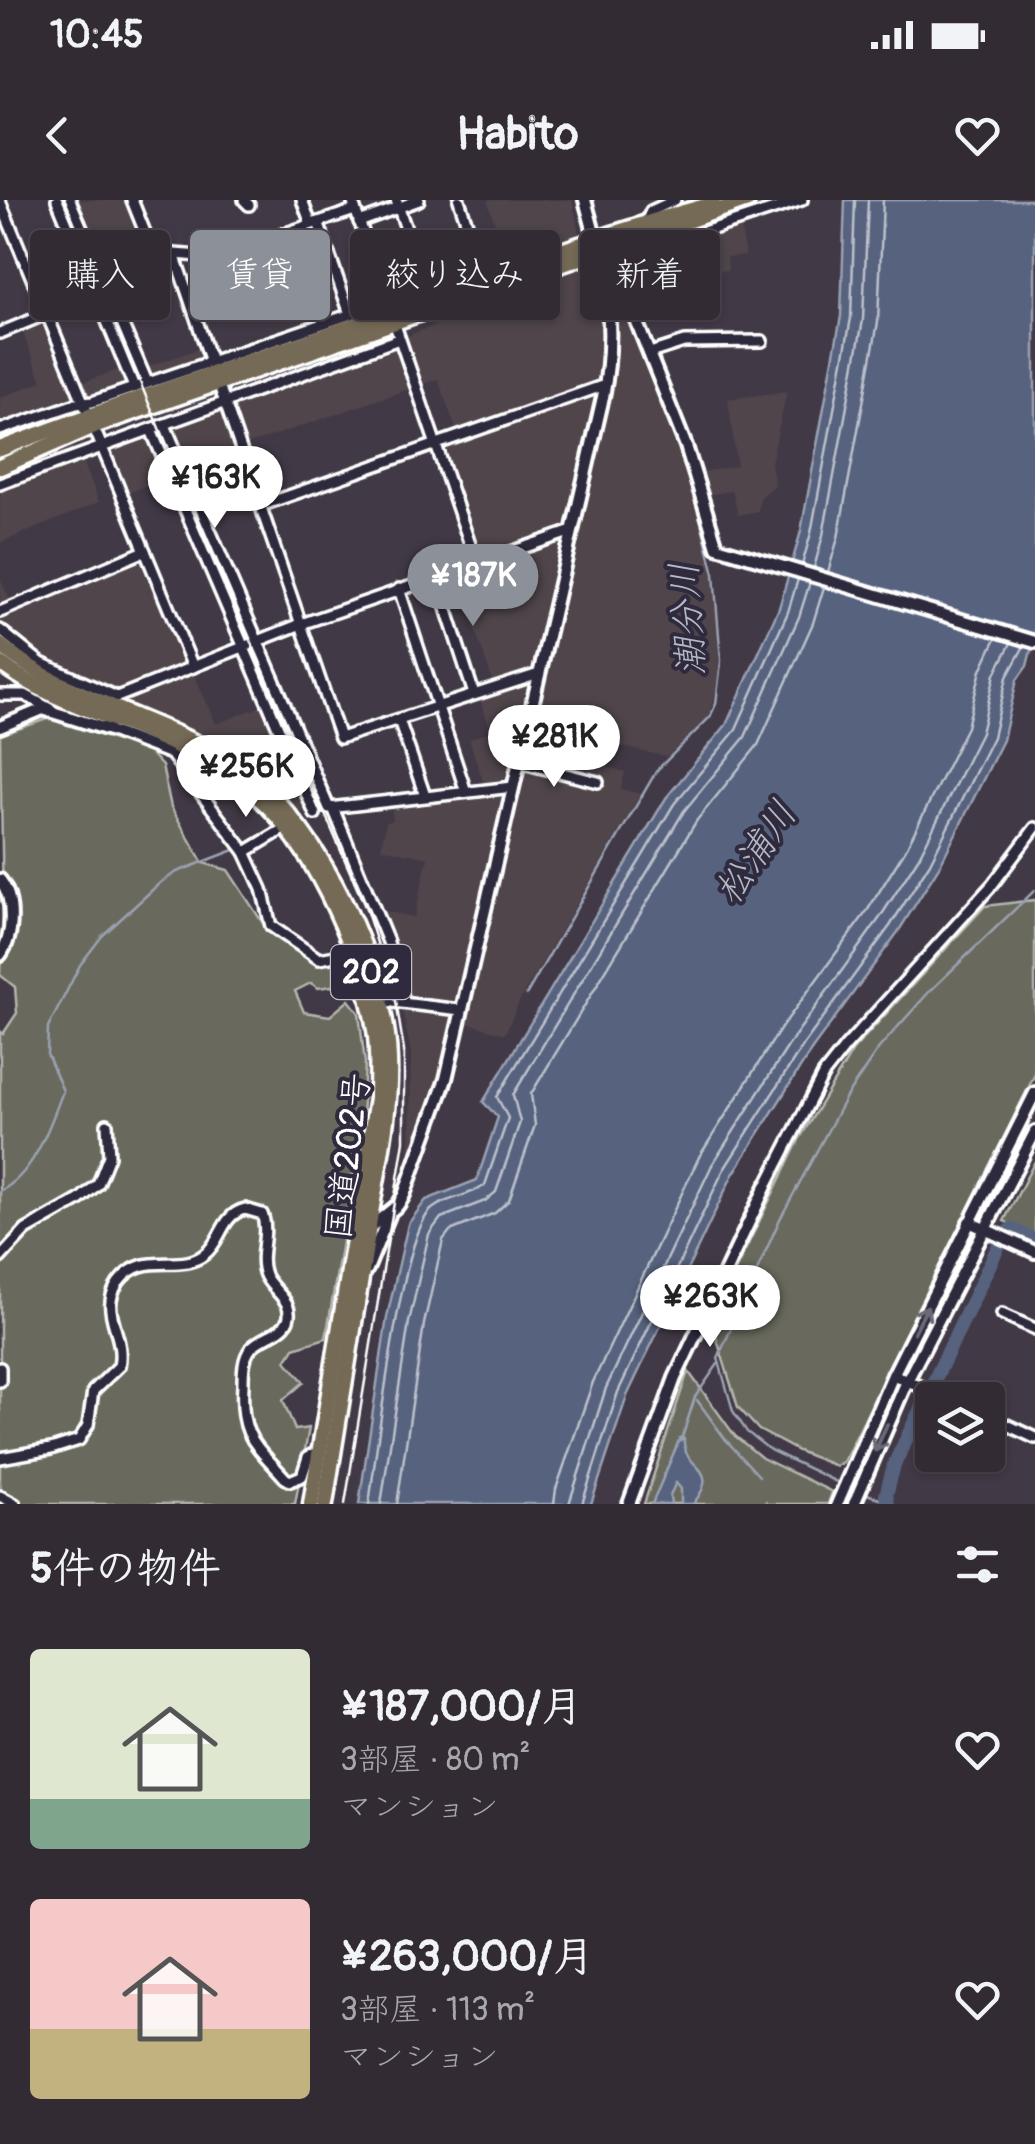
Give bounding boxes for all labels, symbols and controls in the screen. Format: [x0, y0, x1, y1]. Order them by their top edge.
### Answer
text: 10:45 [50, 11, 144, 59]
text: Habito [457, 107, 578, 163]
icon: back [30, 108, 85, 163]
icon: heart [950, 108, 1005, 163]
chip: 購入 [30, 230, 170, 320]
chip: 賃貸 [190, 230, 330, 320]
chip: 絞り込み [350, 230, 560, 320]
chip: 新着 [580, 230, 720, 320]
pin: ¥163K [145, 446, 285, 531]
text: ¥163K [170, 458, 260, 498]
pin: ¥187K [403, 544, 543, 629]
text: ¥187K [429, 556, 517, 596]
water label: 潮分川 [660, 560, 716, 677]
pin: ¥281K [484, 705, 624, 790]
text: ¥281K [510, 717, 598, 757]
pin: ¥256K [176, 735, 316, 820]
text: ¥256K [198, 747, 294, 787]
water label: 松浦川 [704, 792, 808, 913]
road number: 202 [331, 945, 411, 999]
street label: 国道202号 [316, 1070, 380, 1242]
pin: ¥263K [640, 1265, 780, 1350]
text: ¥263K [662, 1277, 758, 1317]
one-way arrow [912, 1305, 931, 1335]
map controls [915, 1382, 1005, 1472]
button: layers [915, 1382, 1005, 1472]
one-way arrow [871, 1422, 889, 1453]
icon: filters [950, 1537, 1005, 1592]
text: 5件の物件 [30, 1543, 221, 1595]
text: ¥187,000/月 [340, 1681, 583, 1733]
icon: home [110, 1689, 230, 1809]
icon: heart [950, 1722, 1005, 1777]
text: 3部屋 · 80 m² [340, 1740, 530, 1780]
text: マンション [340, 1787, 499, 1827]
text: ¥263,000/月 [340, 1931, 594, 1983]
icon: home [110, 1939, 230, 2059]
icon: heart [950, 1972, 1005, 2027]
text: 3部屋 · 113 m² [340, 1990, 535, 2030]
text: マンション [340, 2037, 499, 2077]

